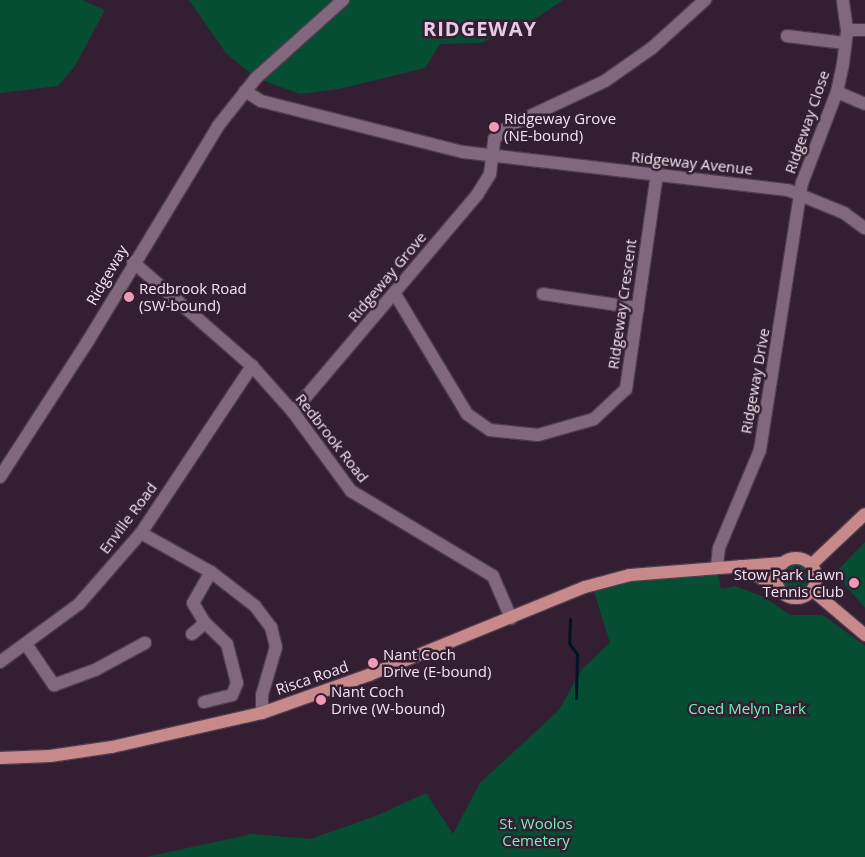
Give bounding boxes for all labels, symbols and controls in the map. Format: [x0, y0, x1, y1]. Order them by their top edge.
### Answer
district label: RIDGEWAY [422, 16, 538, 40]
street label: Ridgeway Close [781, 68, 833, 176]
place label: Ridgeway Grove (NE-bound) [504, 109, 616, 144]
marker: Ridgeway Grove (NE-bound) [488, 121, 500, 133]
street label: Ridgeway Avenue [630, 148, 754, 178]
street label: Ridgeway Grove [344, 228, 430, 326]
street label: Ridgeway Crescent [604, 238, 640, 370]
street label: Ridgeway [83, 242, 131, 308]
place label: Redbrook Road (SW-bound) [139, 279, 247, 314]
marker: Redbrook Road (SW-bound) [123, 291, 135, 303]
street label: Ridgeway Drive [737, 327, 773, 435]
street label: Redbrook Road [292, 390, 372, 486]
street label: Enville Road [95, 479, 161, 557]
place label: Stow Park Lawn Tennis Club [734, 565, 844, 600]
marker: Stow Park Lawn Tennis Club [848, 577, 860, 589]
place label: Nant Coch Drive (E-bound) [383, 645, 491, 680]
street label: Risca Road [273, 657, 351, 699]
marker: Nant Coch Drive (E-bound) [367, 657, 379, 669]
place label: Nant Coch Drive (W-bound) [331, 682, 445, 717]
marker: Nant Coch Drive (W-bound) [315, 694, 327, 706]
park label: Coed Melyn Park [688, 700, 806, 718]
park label: St. Woolos Cemetery [499, 814, 573, 849]

